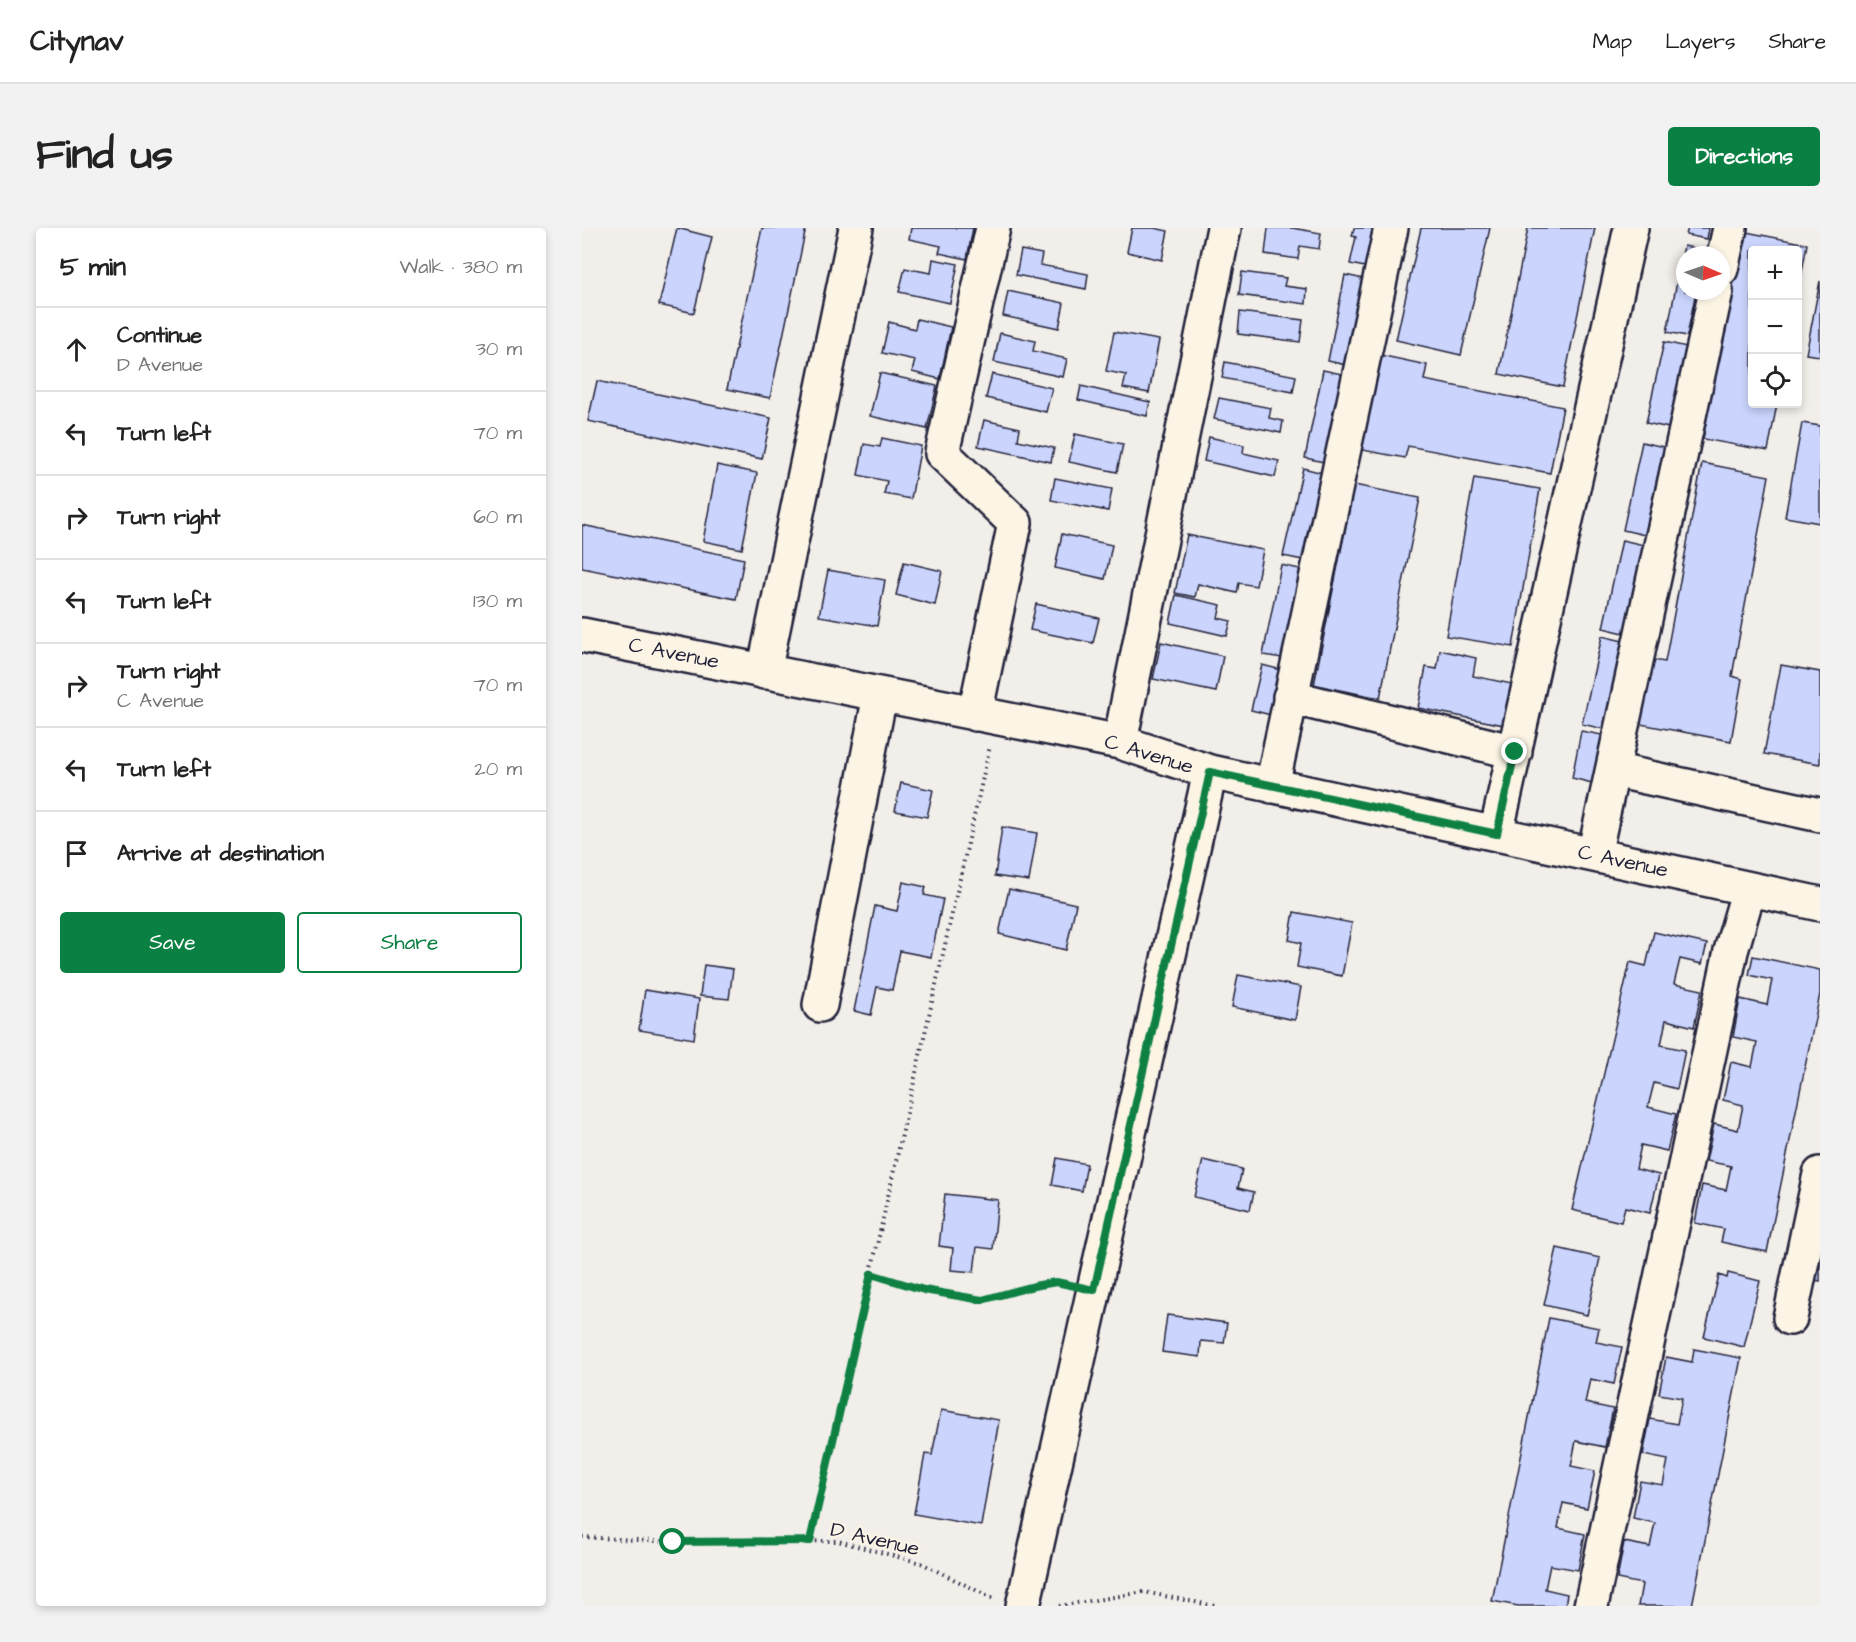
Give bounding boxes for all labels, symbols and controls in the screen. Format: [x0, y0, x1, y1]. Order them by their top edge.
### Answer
text: Citynav [30, 22, 124, 61]
text: Map [1592, 27, 1632, 56]
text: Layers [1665, 27, 1735, 56]
text: Share [1768, 27, 1826, 56]
text: Find us [36, 127, 173, 185]
button: Directions [1668, 127, 1820, 186]
north arrow [1676, 246, 1730, 300]
map controls [1748, 246, 1802, 408]
button: + [1748, 246, 1802, 300]
text: 5 min [60, 249, 126, 285]
text: Walk · 380 m [399, 253, 522, 281]
button: − [1748, 300, 1802, 354]
text: Continue [117, 320, 202, 351]
icon: ahead [60, 333, 93, 366]
text: 30 m [476, 335, 522, 363]
text: D Avenue [117, 351, 203, 379]
button: locate [1748, 354, 1802, 408]
icon: left [60, 417, 93, 450]
text: Turn left [117, 418, 211, 449]
text: 70 m [474, 419, 522, 447]
icon: right [60, 501, 93, 534]
text: Turn right [117, 502, 220, 533]
text: 60 m [473, 503, 522, 531]
icon: left [60, 585, 93, 618]
text: Turn left [117, 586, 211, 617]
text: 130 m [473, 587, 522, 615]
street label: C Avenue [626, 630, 722, 676]
text: Turn right [117, 656, 220, 687]
icon: right [60, 669, 93, 702]
text: 70 m [474, 671, 522, 699]
text: C Avenue [117, 687, 204, 715]
street label: C Avenue [1101, 727, 1197, 781]
route end [1501, 738, 1527, 764]
icon: left [60, 753, 93, 786]
text: Turn left [117, 754, 211, 785]
text: 20 m [474, 755, 522, 783]
icon: arrive [60, 837, 93, 870]
street label: C Avenue [1575, 837, 1671, 885]
text: Arrive at destination [117, 838, 324, 869]
button: Save [60, 912, 285, 973]
button: Share [297, 912, 522, 973]
street label: D Avenue [828, 1515, 922, 1563]
route start [659, 1528, 685, 1554]

